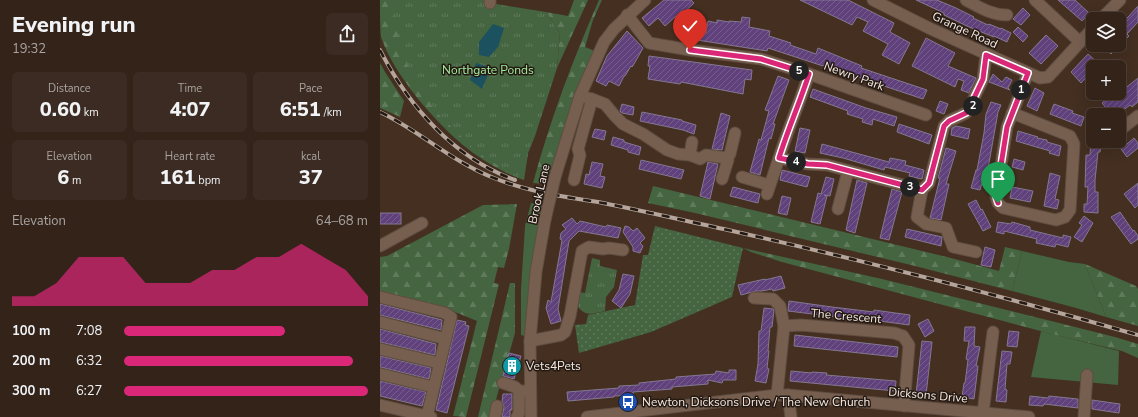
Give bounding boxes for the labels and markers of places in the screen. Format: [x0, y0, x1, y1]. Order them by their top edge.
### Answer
pin [673, 9, 707, 50]
pin: 5 [789, 61, 809, 81]
pin: 1 [1011, 80, 1031, 100]
pin: 2 [963, 96, 983, 116]
pin: 4 [786, 152, 806, 172]
pin [981, 162, 1015, 203]
pin: 3 [900, 177, 920, 197]
building icon: Vets4Pets [501, 355, 523, 377]
place label: Vets4Pets [525, 358, 581, 374]
bus stop icon: Newton, Dicksons Drive / The New Church [617, 391, 639, 413]
place label: Newton, Dicksons Drive / The New Church [642, 394, 870, 410]

